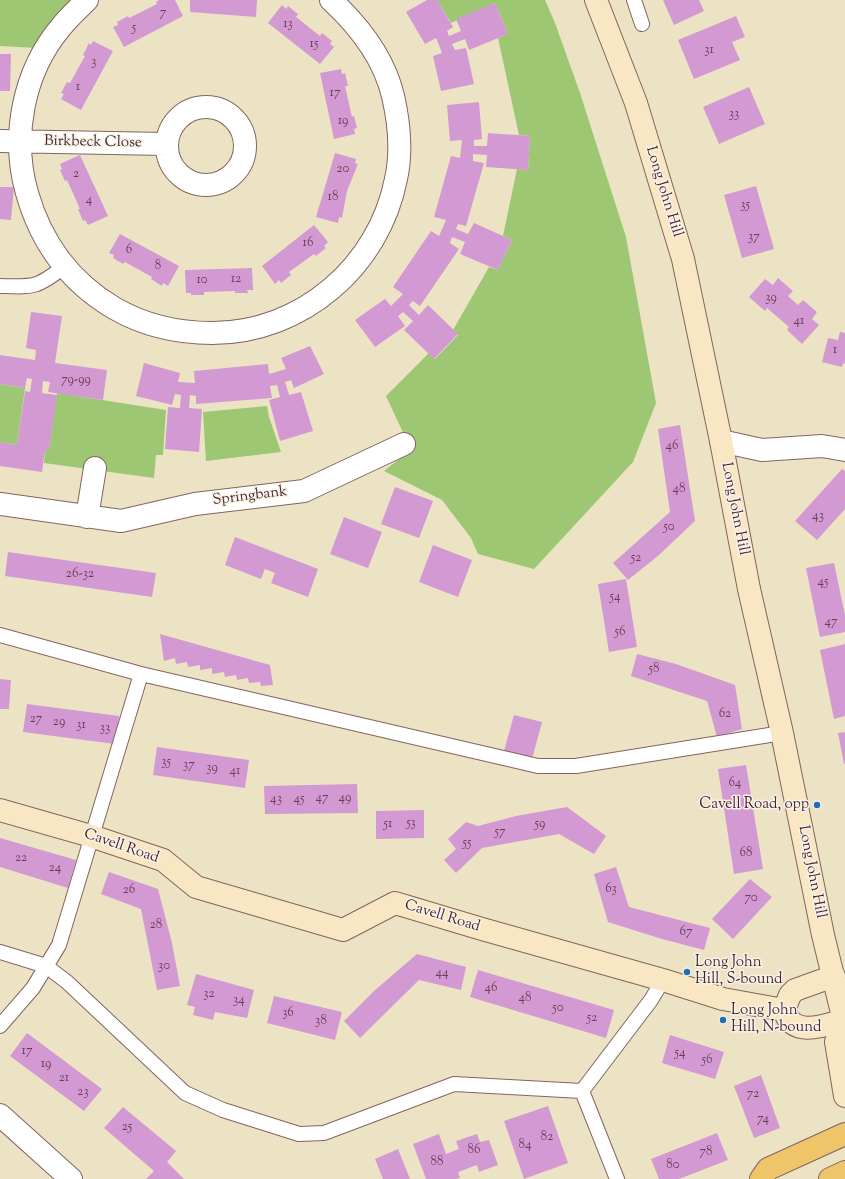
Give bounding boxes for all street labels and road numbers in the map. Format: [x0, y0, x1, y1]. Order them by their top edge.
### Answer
street label: Birkbeck Close [44, 133, 142, 153]
street label: Long John Hill [641, 144, 685, 240]
street label: Long John Hill [716, 461, 752, 557]
street label: Springbank [212, 483, 288, 511]
street label: Long John Hill [793, 824, 829, 920]
street label: Cavell Road [81, 826, 161, 868]
street label: Cavell Road [402, 897, 482, 937]

